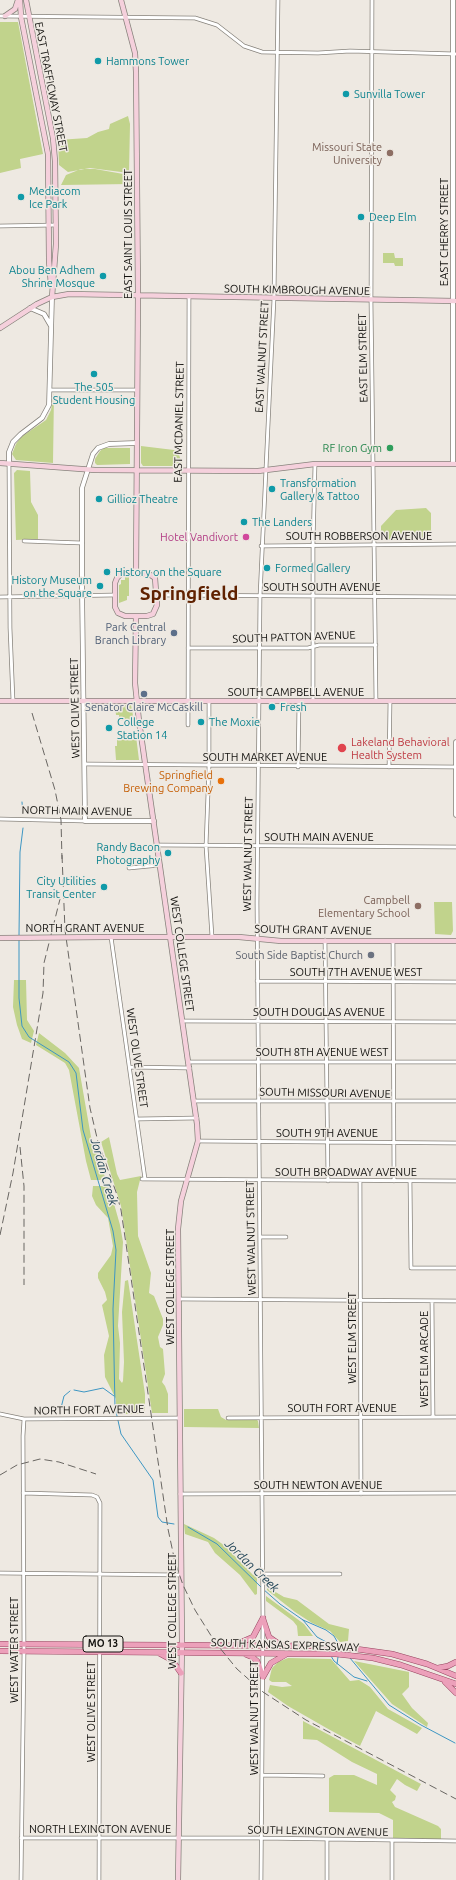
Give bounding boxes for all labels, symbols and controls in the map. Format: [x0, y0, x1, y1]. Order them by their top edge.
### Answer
street label: EAST TRAFFICWAY STREET [32, 21, 70, 153]
place label: Hammons Tower [106, 54, 189, 68]
marker: Hammons Tower [93, 56, 103, 66]
place label: Sunvilla Tower [354, 87, 425, 101]
marker: Sunvilla Tower [341, 89, 351, 99]
place label: Missouri State University [312, 140, 382, 166]
marker: Missouri State University [385, 148, 395, 158]
street label: EAST SAINT LOUIS STREET [121, 169, 135, 299]
street label: EAST CHERRY STREET [437, 178, 451, 286]
place label: Mediacom Ice Park [29, 184, 80, 210]
marker: Mediacom Ice Park [16, 192, 26, 202]
place label: Deep Elm [369, 210, 416, 224]
marker: Deep Elm [356, 212, 366, 222]
place label: Abou Ben Adhem Shrine Mosque [9, 263, 95, 289]
marker: Abou Ben Adhem Shrine Mosque [98, 271, 108, 281]
street label: SOUTH KIMBROUGH AVENUE [224, 282, 370, 298]
street label: EAST WALNUT STREET [252, 301, 272, 413]
street label: EAST ELM STREET [356, 313, 370, 403]
street label: EAST MCDANIEL STREET [171, 361, 187, 483]
marker: The 505 Student Housing [89, 369, 99, 379]
place label: The 505 Student Housing [53, 380, 135, 406]
place label: RF Iron Gym [323, 441, 382, 455]
marker: RF Iron Gym [385, 443, 395, 453]
place label: Transformation Gallery & Tattoo [280, 476, 360, 502]
marker: Transformation Gallery & Tattoo [267, 484, 277, 494]
place label: Gillioz Theatre [107, 492, 178, 506]
marker: Gillioz Theatre [94, 494, 104, 504]
place label: The Landers [252, 515, 312, 529]
marker: The Landers [239, 517, 249, 527]
street label: SOUTH ROBBERSON AVENUE [286, 529, 432, 543]
place label: Hotel Vandivort [160, 530, 238, 544]
marker: Hotel Vandivort [241, 532, 251, 542]
place label: Formed Gallery [275, 561, 350, 575]
marker: Formed Gallery [262, 563, 272, 573]
place label: History on the Square [115, 565, 222, 579]
marker: History on the Square [102, 567, 112, 577]
place label: History Museum on the Square [11, 573, 92, 599]
street label: SOUTH SOUTH AVENUE [263, 580, 381, 594]
marker: History Museum on the Square [95, 581, 105, 591]
district label: Springfield [140, 583, 238, 605]
place label: Park Central Branch Library [95, 620, 166, 646]
marker: Park Central Branch Library [169, 628, 179, 638]
street label: SOUTH PATTON AVENUE [232, 628, 356, 646]
street label: WEST OLIVE STREET [68, 658, 82, 758]
street label: SOUTH CAMPBELL AVENUE [228, 685, 364, 699]
marker: Senator Claire McCaskill [139, 689, 149, 699]
place label: Senator Claire McCaskill [85, 700, 203, 714]
place label: Fresh [280, 700, 307, 714]
marker: Fresh [267, 702, 277, 712]
place label: College Station 14 [117, 715, 167, 741]
place label: The Moxie [209, 715, 260, 729]
marker: The Moxie [196, 717, 206, 727]
marker: College Station 14 [104, 723, 114, 733]
place label: Lakeland Behavioral Health System [351, 735, 450, 761]
marker: Lakeland Behavioral Health System [336, 742, 348, 754]
street label: SOUTH MARKET AVENUE [203, 750, 327, 764]
place label: Springfield Brewing Company [123, 768, 213, 794]
marker: Springfield Brewing Company [216, 776, 226, 786]
street label: WEST WALNUT STREET [240, 797, 256, 911]
street label: NORTH MAIN AVENUE [22, 803, 132, 819]
street label: SOUTH MAIN AVENUE [264, 830, 374, 844]
place label: Randy Bacon Photography [96, 840, 160, 866]
marker: Randy Bacon Photography [163, 848, 173, 858]
place label: City Utilities Transit Center [26, 874, 96, 900]
marker: City Utilities Transit Center [99, 882, 109, 892]
place label: Campbell Elementary School [318, 893, 410, 919]
street label: WEST COLLEGE STREET [167, 896, 197, 1012]
marker: Campbell Elementary School [413, 901, 423, 911]
street label: NORTH GRANT AVENUE [26, 921, 144, 935]
street label: SOUTH GRANT AVENUE [254, 922, 372, 938]
place label: South Side Baptist Church [235, 948, 363, 962]
marker: South Side Baptist Church [366, 950, 376, 960]
street label: SOUTH 7TH AVENUE WEST [290, 965, 422, 979]
street label: SOUTH DOUGLAS AVENUE [253, 1005, 385, 1019]
street label: WEST OLIVE STREET [123, 1007, 151, 1109]
street label: SOUTH 8TH AVENUE WEST [256, 1045, 388, 1059]
street label: SOUTH MISSOURI AVENUE [259, 1085, 391, 1101]
street label: SOUTH 9TH AVENUE [276, 1126, 378, 1140]
water label: Jordan Creek [87, 1137, 121, 1207]
street label: SOUTH BROADWAY AVENUE [275, 1165, 417, 1179]
street label: WEST WALNUT STREET [243, 1181, 259, 1295]
street label: WEST COLLEGE STREET [163, 1229, 177, 1345]
street label: WEST ELM STREET [345, 1292, 359, 1384]
street label: WEST ELM ARCADE [417, 1311, 431, 1407]
street label: SOUTH FORT AVENUE [287, 1401, 397, 1415]
street label: NORTH FORT AVENUE [34, 1402, 144, 1418]
street label: SOUTH NEWTON AVENUE [254, 1478, 382, 1492]
water label: Jordan Creek [222, 1537, 282, 1595]
street label: WEST COLLEGE STREET [165, 1553, 179, 1669]
street label: WEST WATER STREET [7, 1597, 21, 1703]
road number: MO 13 [83, 1636, 123, 1652]
street label: SOUTH KANSAS EXPRESSWAY [211, 1636, 359, 1654]
street label: WEST WALNUT STREET [247, 1661, 261, 1775]
street label: WEST OLIVE STREET [84, 1662, 98, 1762]
street label: NORTH LEXINGTON AVENUE [29, 1822, 171, 1836]
street label: SOUTH LEXINGTON AVENUE [248, 1823, 388, 1839]

